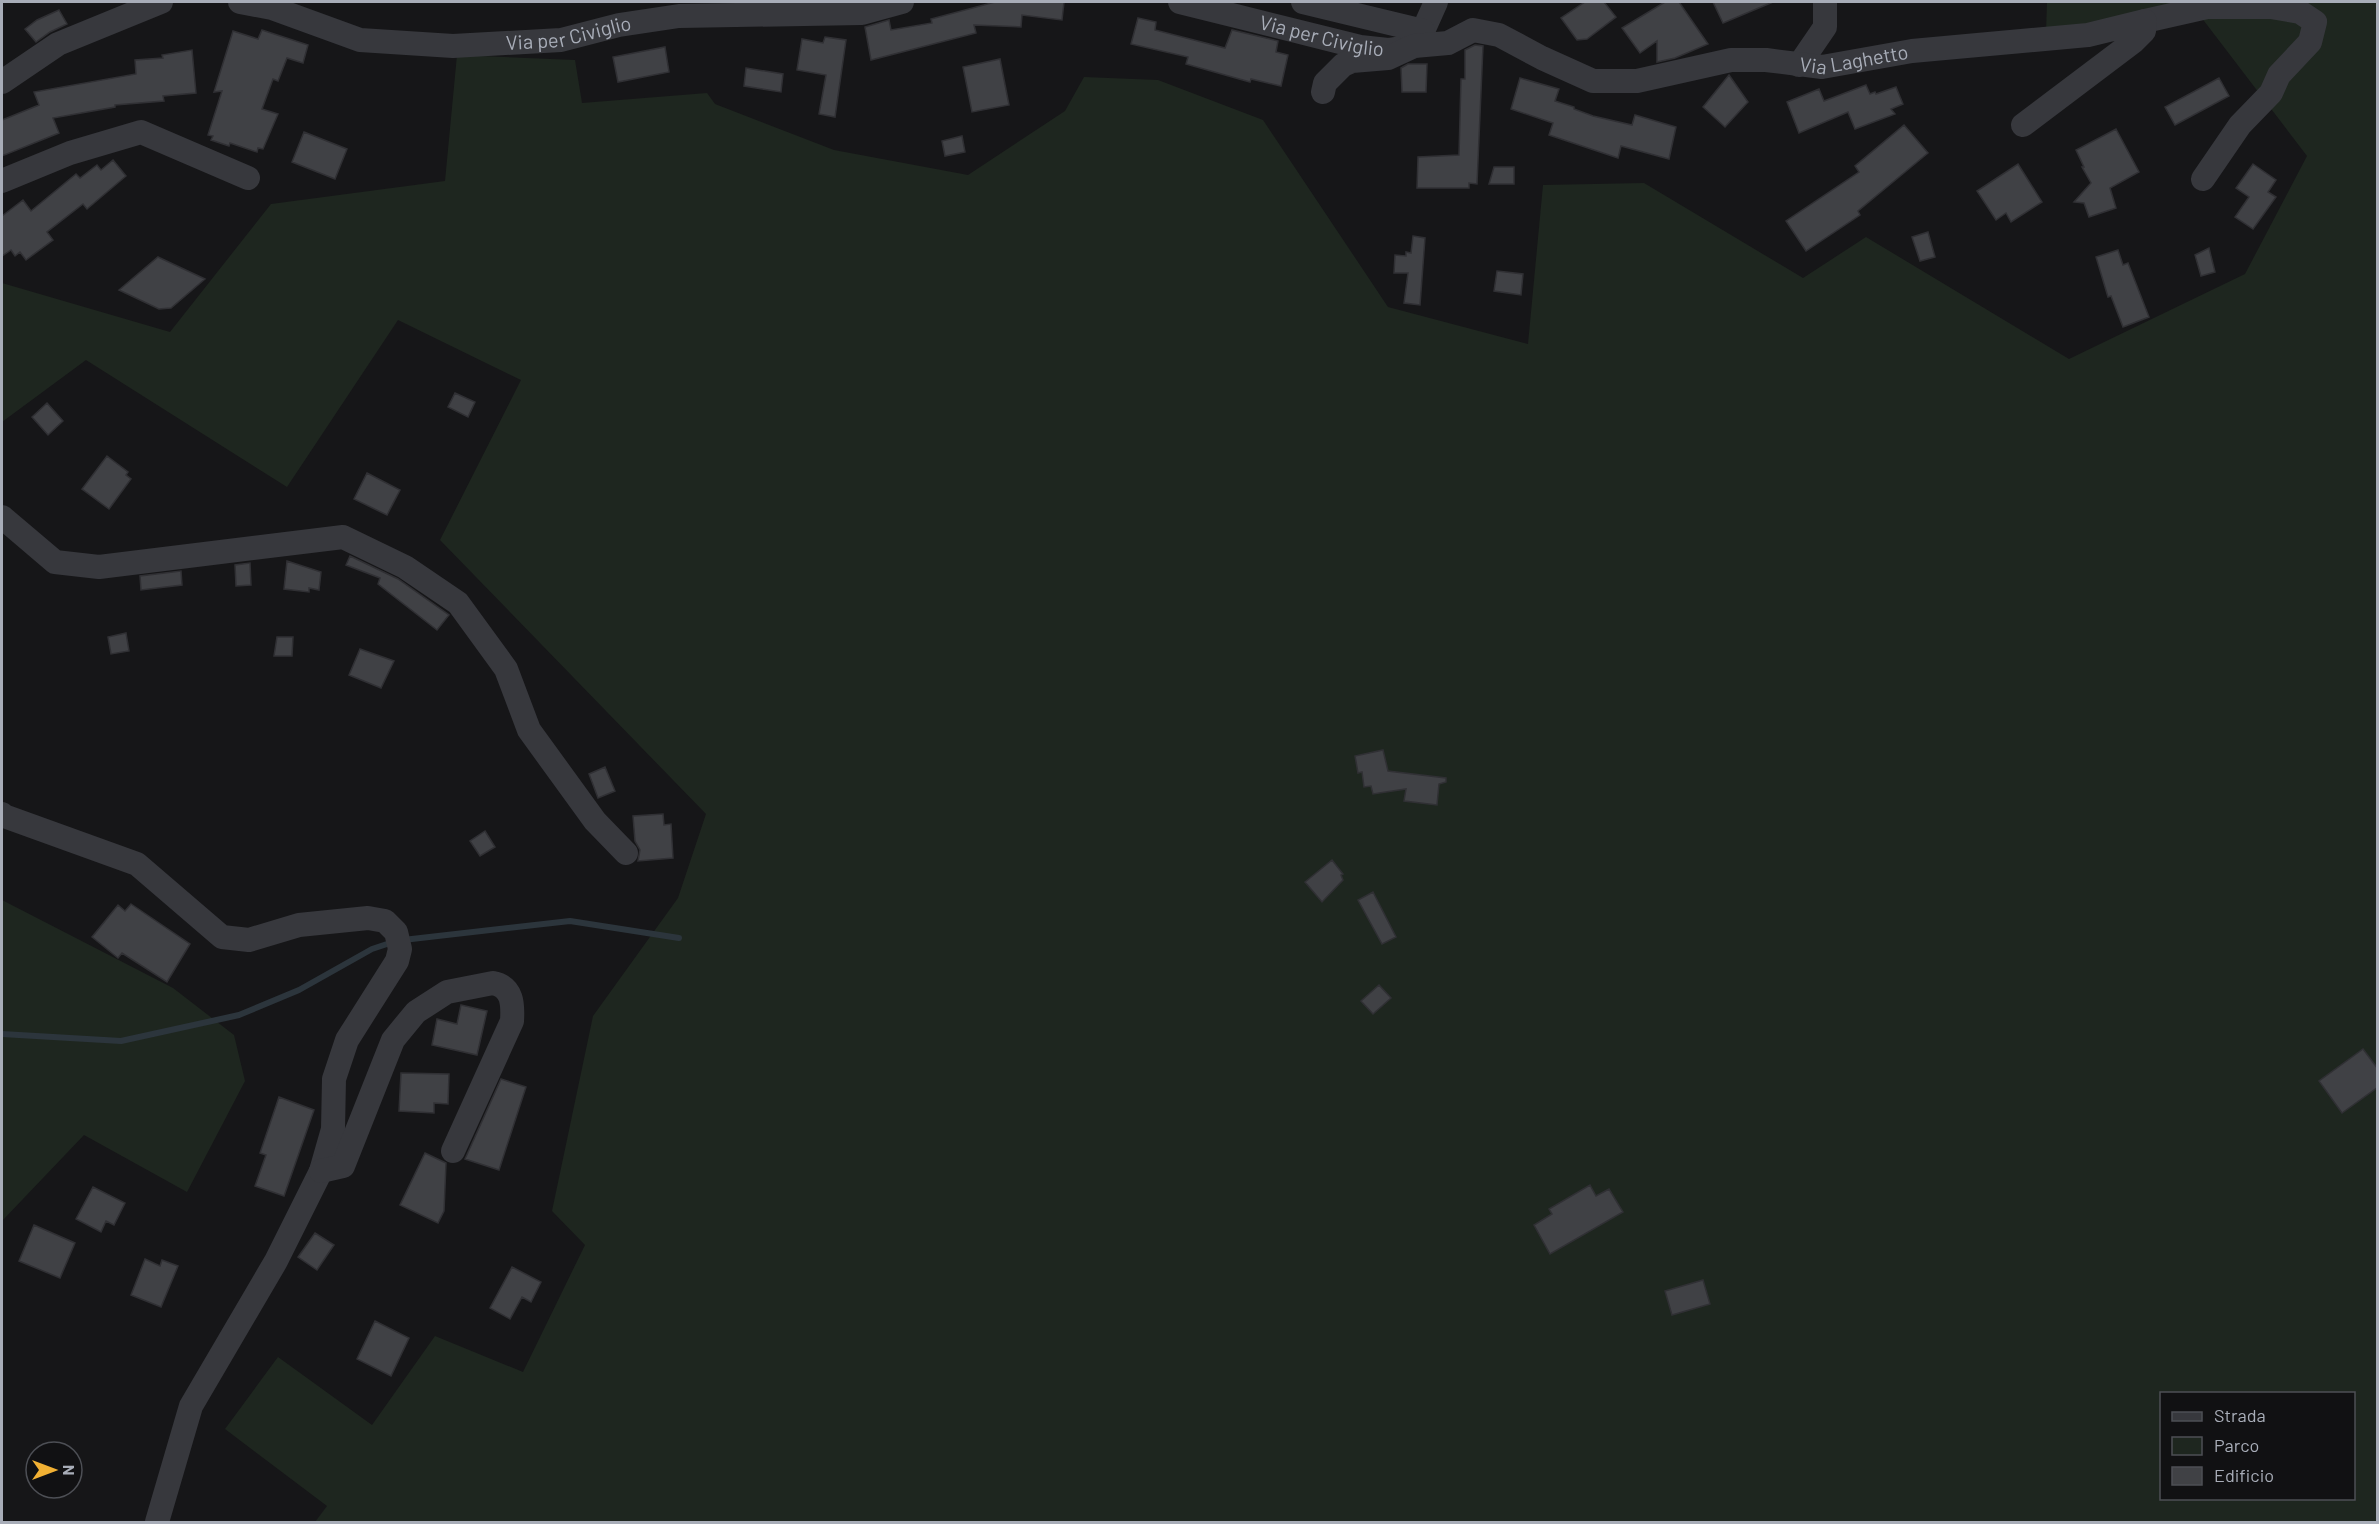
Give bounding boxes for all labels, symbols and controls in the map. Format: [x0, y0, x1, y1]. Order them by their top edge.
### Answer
street label: Via per Civiglio [1257, 9, 1385, 60]
street label: Via per Civiglio [505, 10, 633, 54]
street label: Via Laghetto [1798, 39, 1910, 78]
legend [2160, 1392, 2355, 1500]
text: Strada [2214, 1404, 2266, 1426]
text: Parco [2214, 1434, 2259, 1456]
north arrow [24, 1440, 84, 1500]
text: Edificio [2214, 1464, 2274, 1486]
text: N [60, 1465, 79, 1475]

